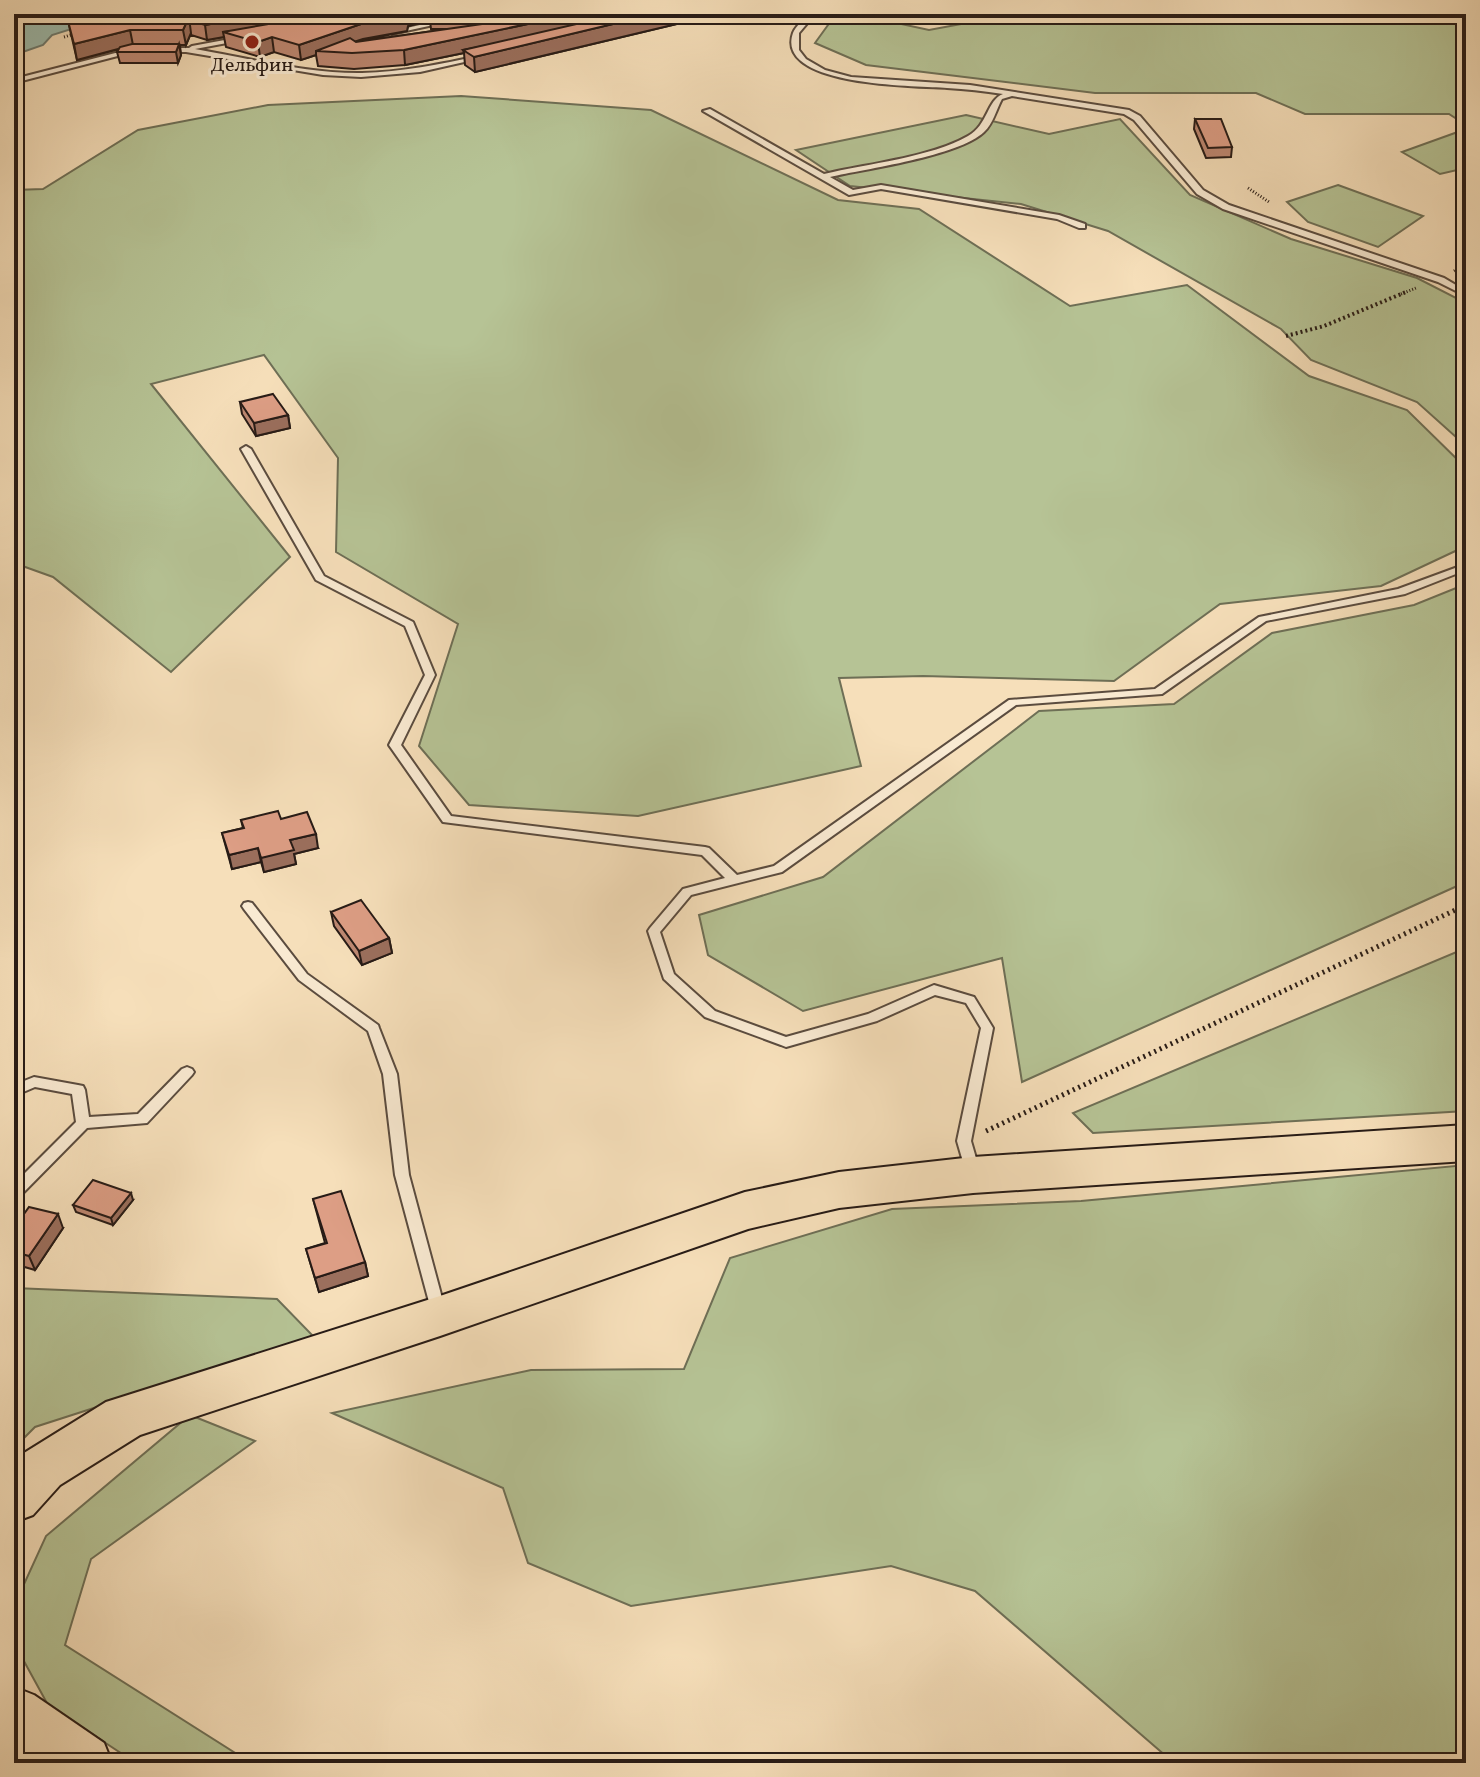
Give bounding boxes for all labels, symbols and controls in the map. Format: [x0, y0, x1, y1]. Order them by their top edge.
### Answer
marker: Дельфин [243, 33, 261, 51]
place label: Дельфин [211, 52, 293, 80]

